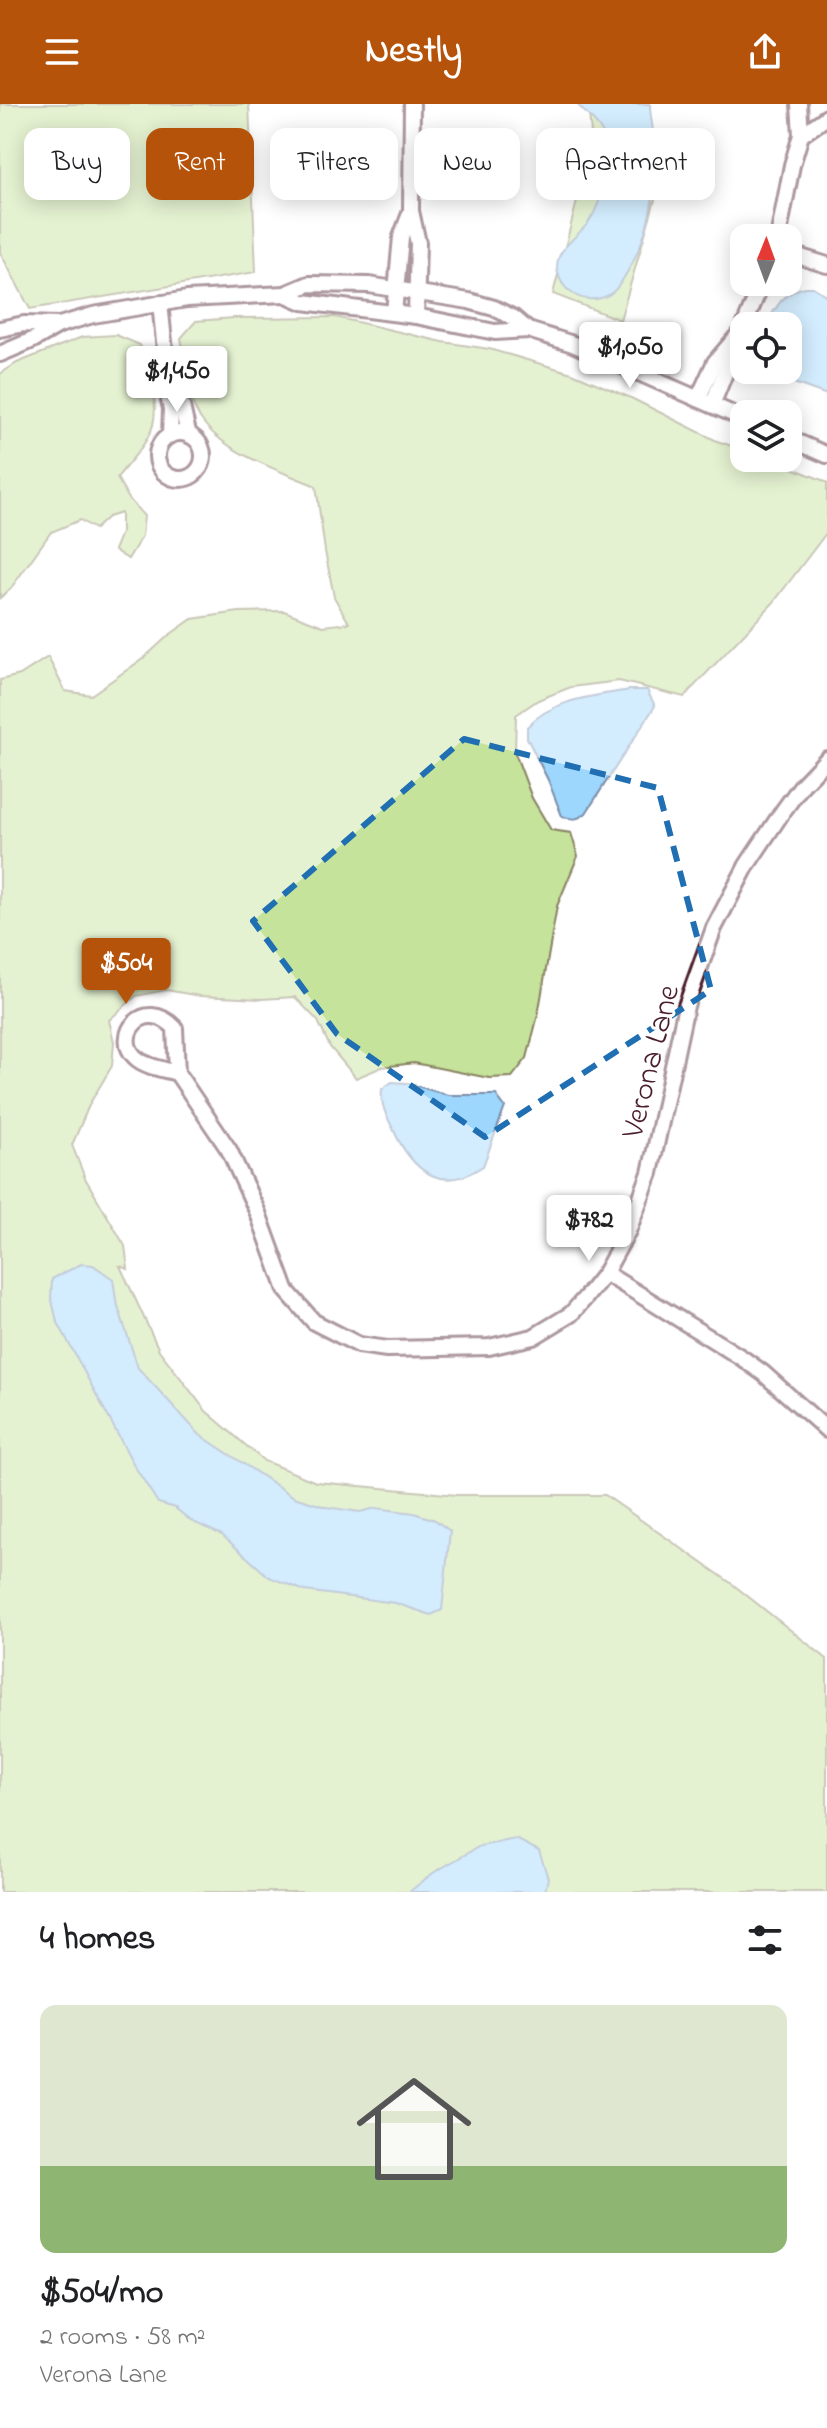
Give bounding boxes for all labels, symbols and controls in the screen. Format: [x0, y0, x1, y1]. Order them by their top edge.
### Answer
text: Nestly [365, 26, 462, 79]
icon: menu [40, 30, 84, 74]
icon: share [743, 30, 787, 74]
chip: Buy [24, 128, 130, 200]
chip: Rent [146, 128, 254, 200]
chip: Filters [270, 128, 398, 200]
chip: New [414, 128, 520, 200]
chip: Apartment [536, 128, 715, 200]
north arrow [730, 224, 802, 296]
map controls [730, 224, 802, 472]
button: locate [730, 312, 802, 384]
pin: $1,050 [565, 322, 695, 390]
text: $1,050 [597, 329, 663, 367]
pin: $1,450 [112, 346, 242, 414]
text: $1,450 [144, 353, 210, 391]
button: layers [730, 400, 802, 472]
pin: $504 [79, 938, 173, 1006]
text: $504 [100, 945, 152, 983]
street label: Verona Lane [610, 980, 694, 1144]
pin: $782 [542, 1195, 636, 1263]
text: $782 [564, 1202, 614, 1240]
text: 4 homes [40, 1915, 155, 1965]
icon: filters [743, 1918, 787, 1962]
icon: home [342, 2057, 486, 2201]
text: $504/mo [40, 2269, 163, 2319]
text: 2 rooms · 58 m² [40, 2319, 206, 2357]
text: Verona Lane [40, 2357, 167, 2395]

